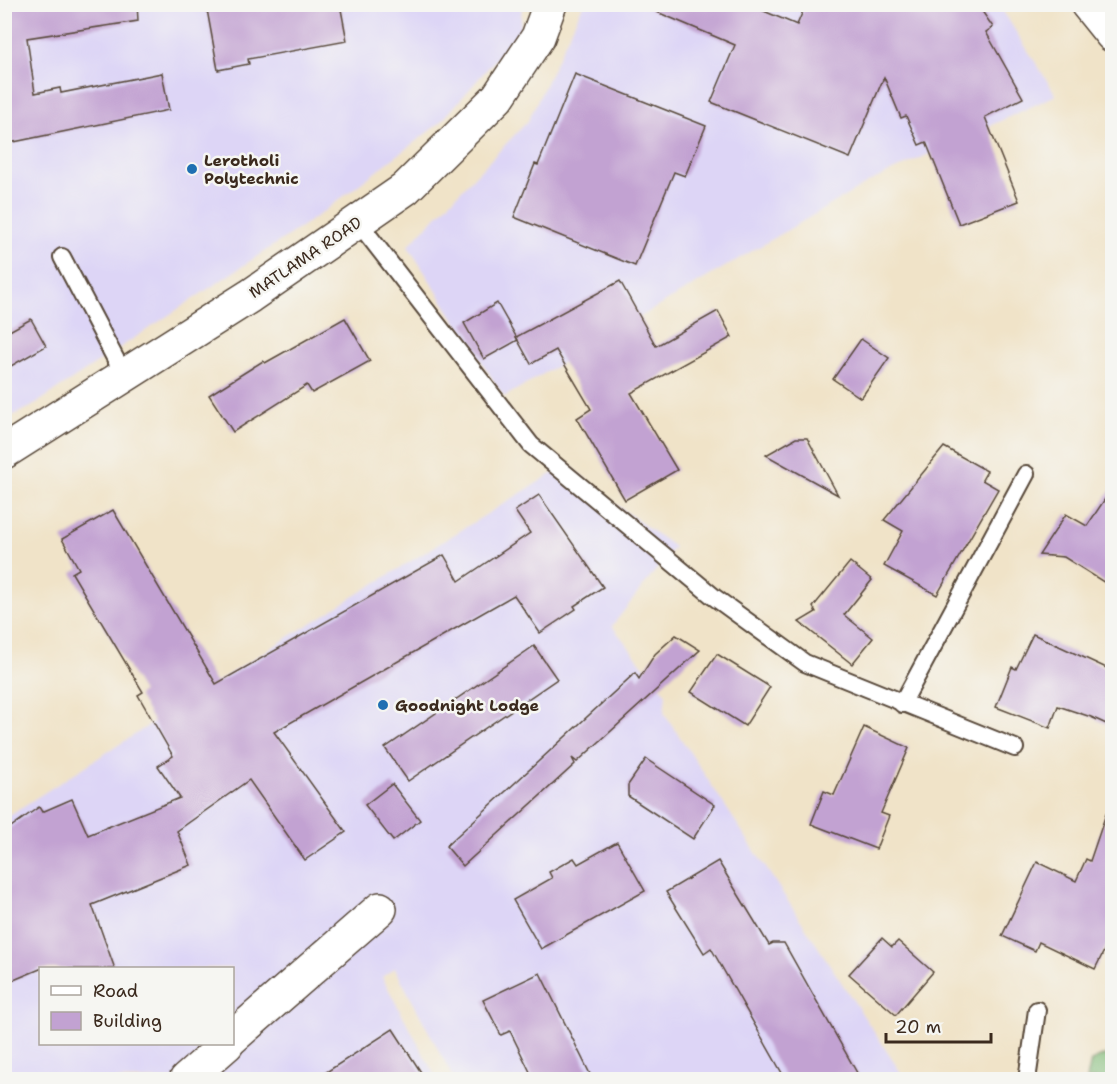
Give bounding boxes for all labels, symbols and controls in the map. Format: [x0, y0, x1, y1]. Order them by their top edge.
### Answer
place label: Lerotholi Polytechnic [204, 150, 299, 189]
marker: Lerotholi Polytechnic [185, 162, 199, 176]
street label: MATLAMA ROAD [245, 212, 366, 303]
place label: Goodnight Lodge [395, 695, 540, 716]
marker: Goodnight Lodge [376, 698, 390, 712]
legend [39, 967, 234, 1045]
text: Road [93, 979, 138, 1003]
scale bar [886, 1006, 991, 1044]
text: Building [93, 1009, 162, 1033]
text: 20 m [895, 1015, 941, 1039]

